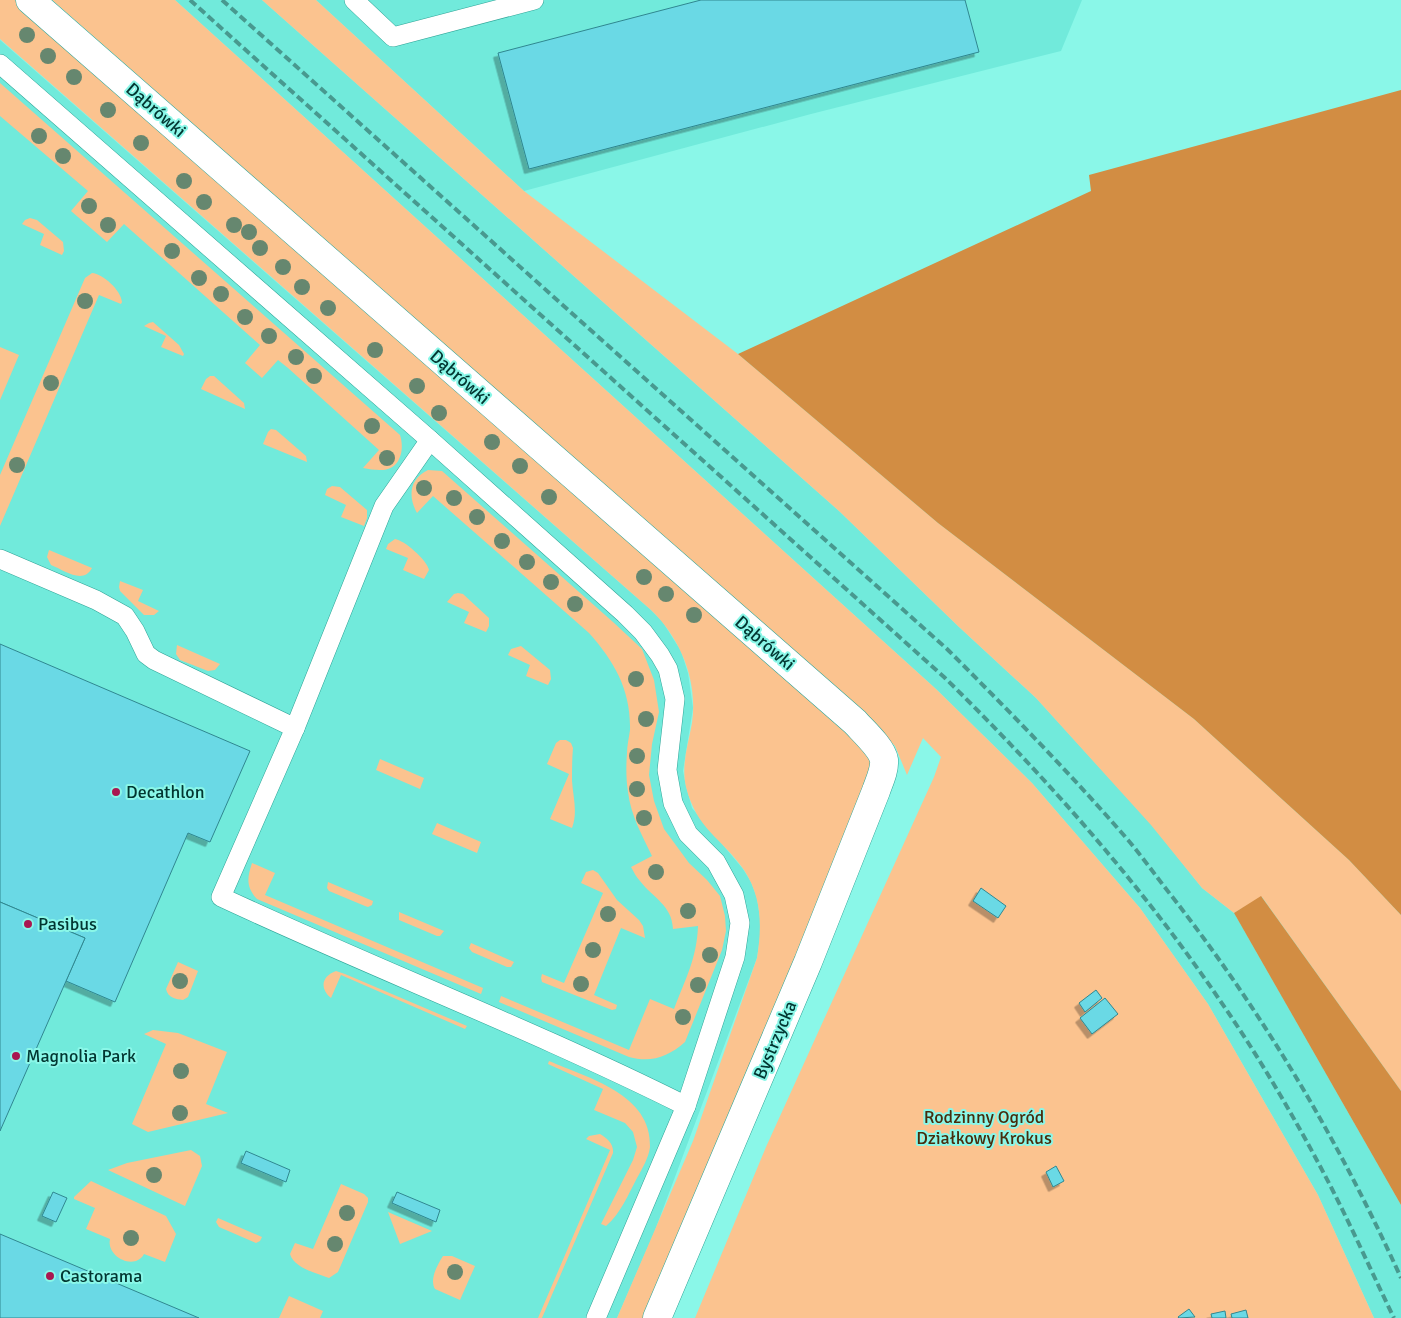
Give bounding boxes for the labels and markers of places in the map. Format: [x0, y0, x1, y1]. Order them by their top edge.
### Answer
place label: Decathlon [126, 781, 204, 803]
marker: Decathlon [110, 786, 122, 798]
place label: Pasibus [38, 913, 97, 935]
marker: Pasibus [22, 918, 34, 930]
place label: Magnolia Park [26, 1045, 136, 1067]
marker: Magnolia Park [10, 1050, 22, 1062]
place label: Castorama [60, 1265, 142, 1287]
marker: Castorama [44, 1270, 56, 1282]

